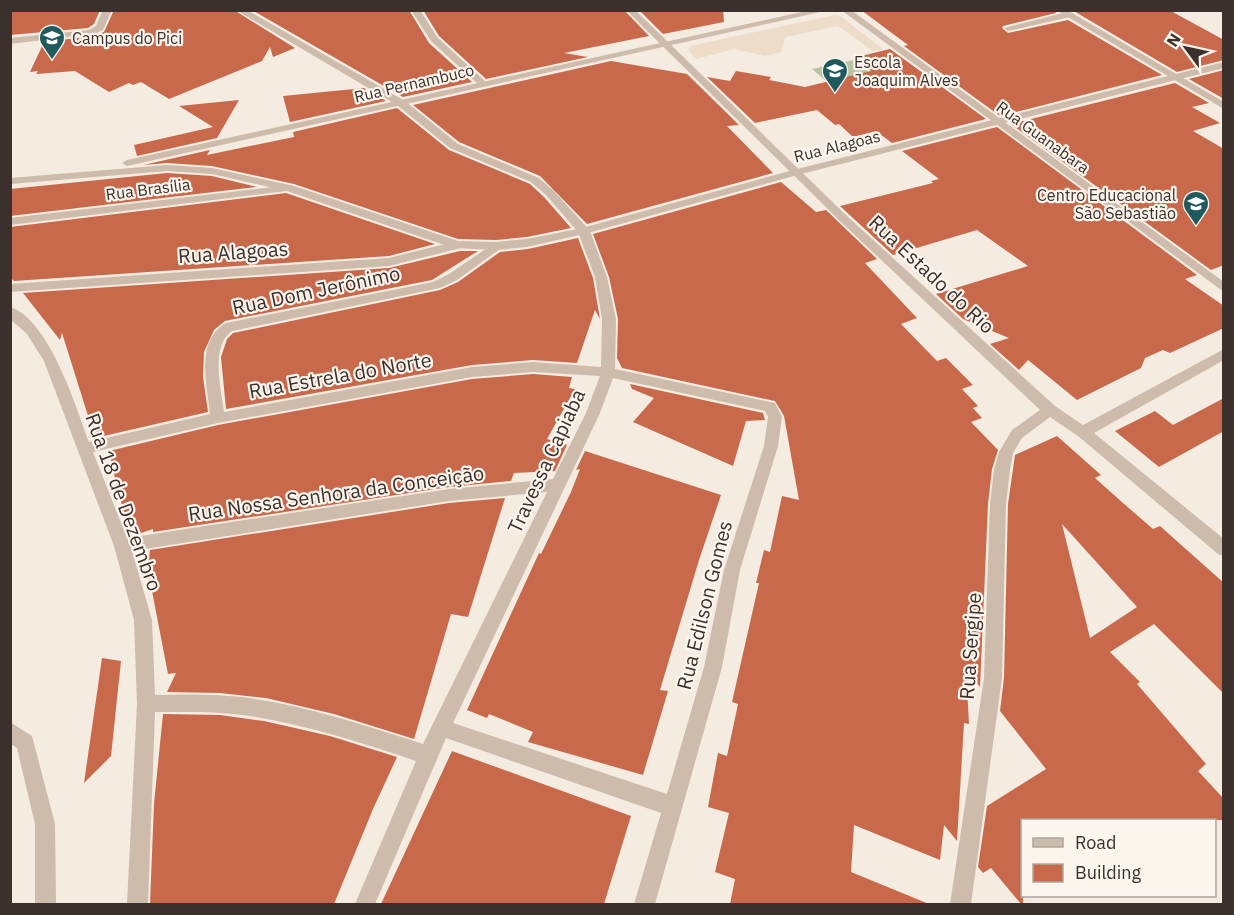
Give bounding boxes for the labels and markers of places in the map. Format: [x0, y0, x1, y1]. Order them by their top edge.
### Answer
school or university icon: Campus do Pici [37, 23, 67, 61]
place label: Campus do Pici [72, 28, 182, 48]
place label: Escola Joaquim Alves [854, 52, 959, 90]
school or university icon: Escola Joaquim Alves [820, 56, 850, 94]
place label: Centro Educacional São Sebastião [1037, 185, 1176, 223]
school or university icon: Centro Educacional São Sebastião [1181, 189, 1211, 227]

